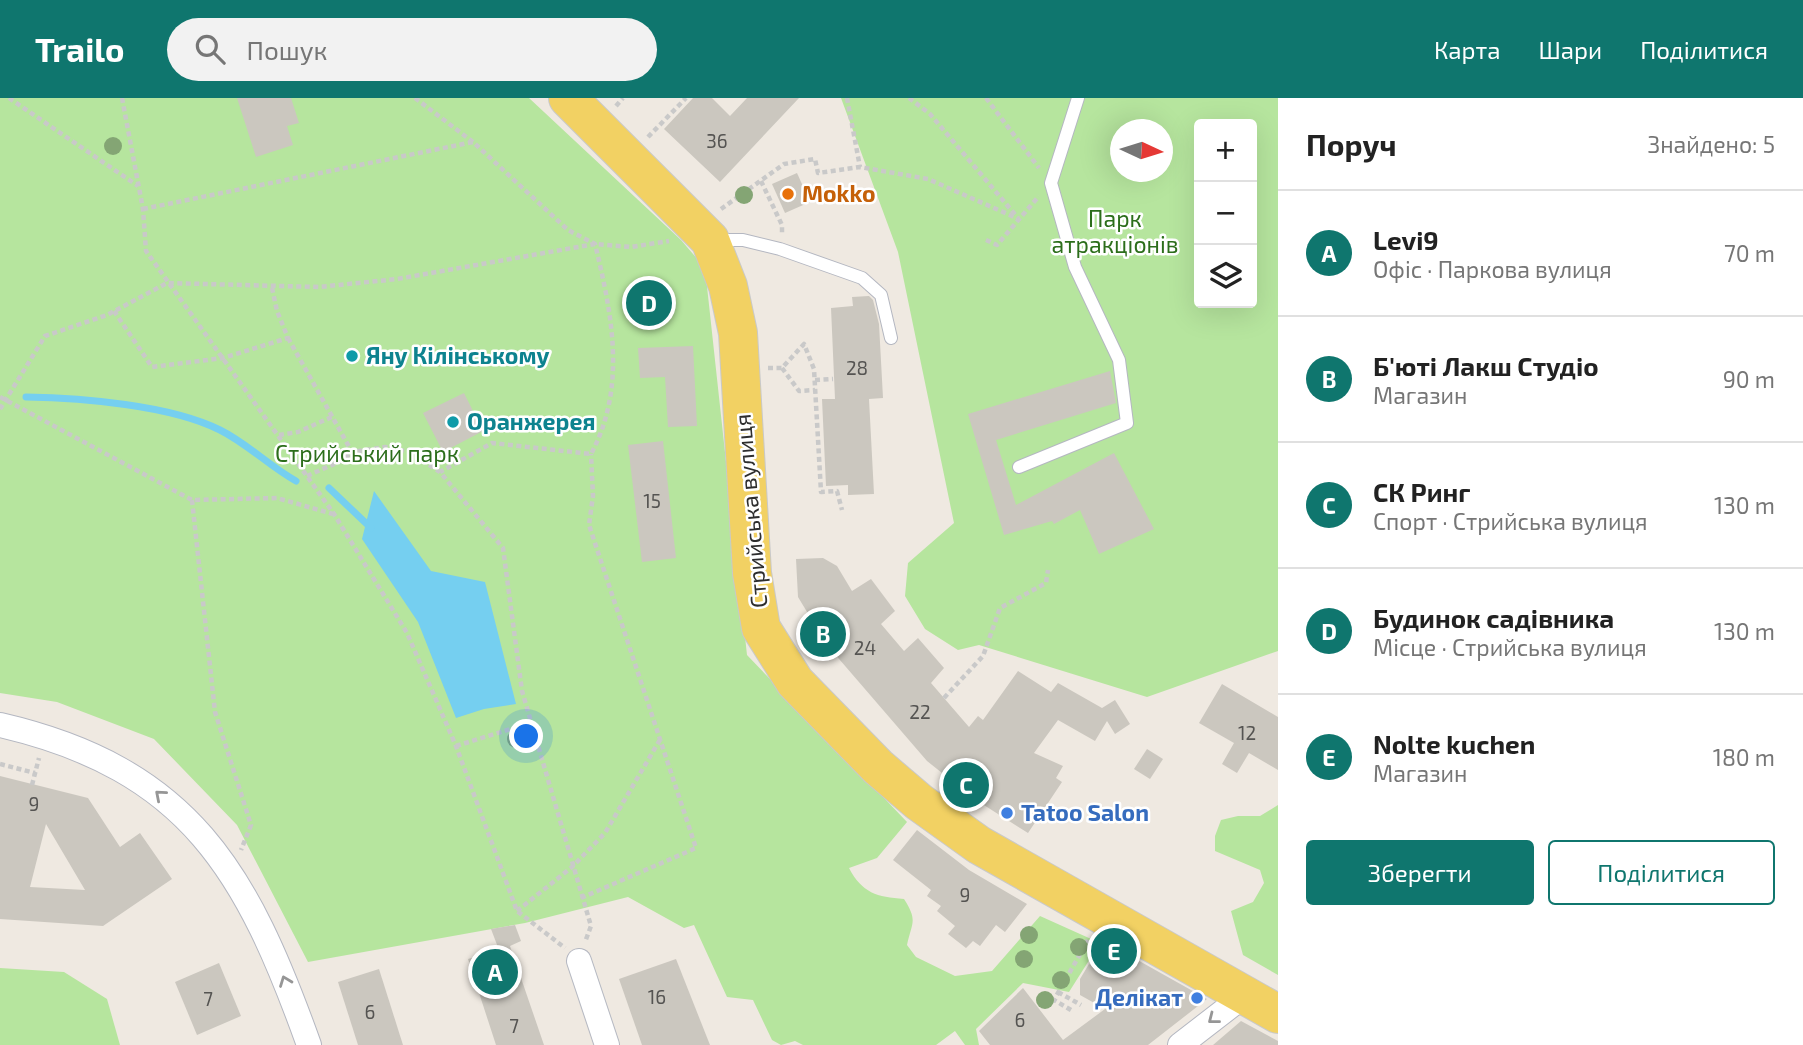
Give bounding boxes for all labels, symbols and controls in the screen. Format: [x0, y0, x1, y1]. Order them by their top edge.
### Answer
search box [167, 18, 657, 81]
text: Trailo [35, 29, 125, 69]
icon: search [191, 30, 229, 68]
text: Пошук [247, 34, 328, 65]
text: Карта [1434, 35, 1501, 64]
text: Шари [1539, 35, 1602, 64]
text: Поділитися [1640, 35, 1768, 64]
north arrow [1110, 119, 1173, 182]
map controls [1194, 119, 1257, 308]
button: + [1194, 119, 1257, 182]
text: Поруч [1306, 126, 1396, 162]
house number: 36 [706, 129, 728, 152]
text: Знайдено: 5 [1648, 130, 1775, 158]
place label: Mokko [802, 179, 875, 207]
button: − [1194, 182, 1257, 245]
marker: Mokko [780, 186, 796, 202]
park label: Парк атракціонів [1052, 204, 1178, 258]
text: Levi9 [1373, 224, 1439, 255]
text: A [1321, 239, 1337, 267]
text: 70 m [1724, 239, 1775, 267]
button: layers [1194, 245, 1257, 308]
text: Офіс · Паркова вулиця [1373, 255, 1612, 283]
pin: D [626, 277, 672, 329]
place label: Яну Кілінському [366, 341, 550, 369]
marker: Яну Кілінському [344, 348, 360, 364]
text: Б'юті Лакш Студіо [1373, 350, 1599, 381]
house number: 28 [846, 356, 868, 379]
text: B [1322, 365, 1336, 393]
text: 90 m [1723, 365, 1775, 393]
text: Магазин [1373, 381, 1467, 409]
place label: Оранжерея [467, 407, 595, 435]
street label: Стрийська вулиця [728, 413, 773, 609]
marker: Оранжерея [445, 414, 461, 430]
park label: Стрийський парк [275, 439, 459, 467]
text: СК Ринг [1373, 476, 1470, 507]
house number: 15 [643, 489, 661, 512]
text: C [1322, 491, 1336, 519]
text: 130 m [1714, 491, 1775, 519]
text: Спорт · Стрийська вулиця [1373, 507, 1648, 535]
text: Будинок садівника [1373, 602, 1614, 633]
pin: B [800, 608, 846, 660]
text: D [1321, 617, 1337, 645]
text: 130 m [1714, 617, 1775, 645]
text: Місце · Стрийська вулиця [1373, 633, 1647, 661]
house number: 24 [854, 636, 876, 659]
house number: 22 [909, 700, 931, 723]
your location [509, 719, 543, 753]
house number: 12 [1238, 721, 1256, 744]
text: Nolte kuchen [1373, 728, 1535, 759]
text: E [1322, 743, 1336, 771]
text: 180 m [1713, 743, 1775, 771]
pin: C [943, 759, 989, 811]
text: Магазин [1373, 759, 1467, 787]
one-way arrow [155, 791, 168, 803]
house number: 9 [29, 792, 39, 815]
place label: Tatoo Salon [1021, 798, 1149, 826]
marker: Tatoo Salon [999, 805, 1015, 821]
button: Зберегти [1306, 840, 1534, 905]
button: Поділитися [1548, 840, 1775, 905]
house number: 9 [960, 883, 970, 906]
pin: E [1091, 925, 1137, 977]
pin: A [472, 946, 518, 998]
one-way arrow [280, 976, 294, 988]
place label: Делікат [1095, 983, 1183, 1011]
house number: 16 [648, 985, 666, 1008]
house number: 7 [203, 987, 213, 1010]
marker: Делікат [1189, 990, 1205, 1006]
house number: 6 [365, 1000, 375, 1023]
house number: 6 [1015, 1008, 1025, 1031]
one-way arrow [1208, 1011, 1221, 1024]
house number: 7 [509, 1014, 519, 1037]

